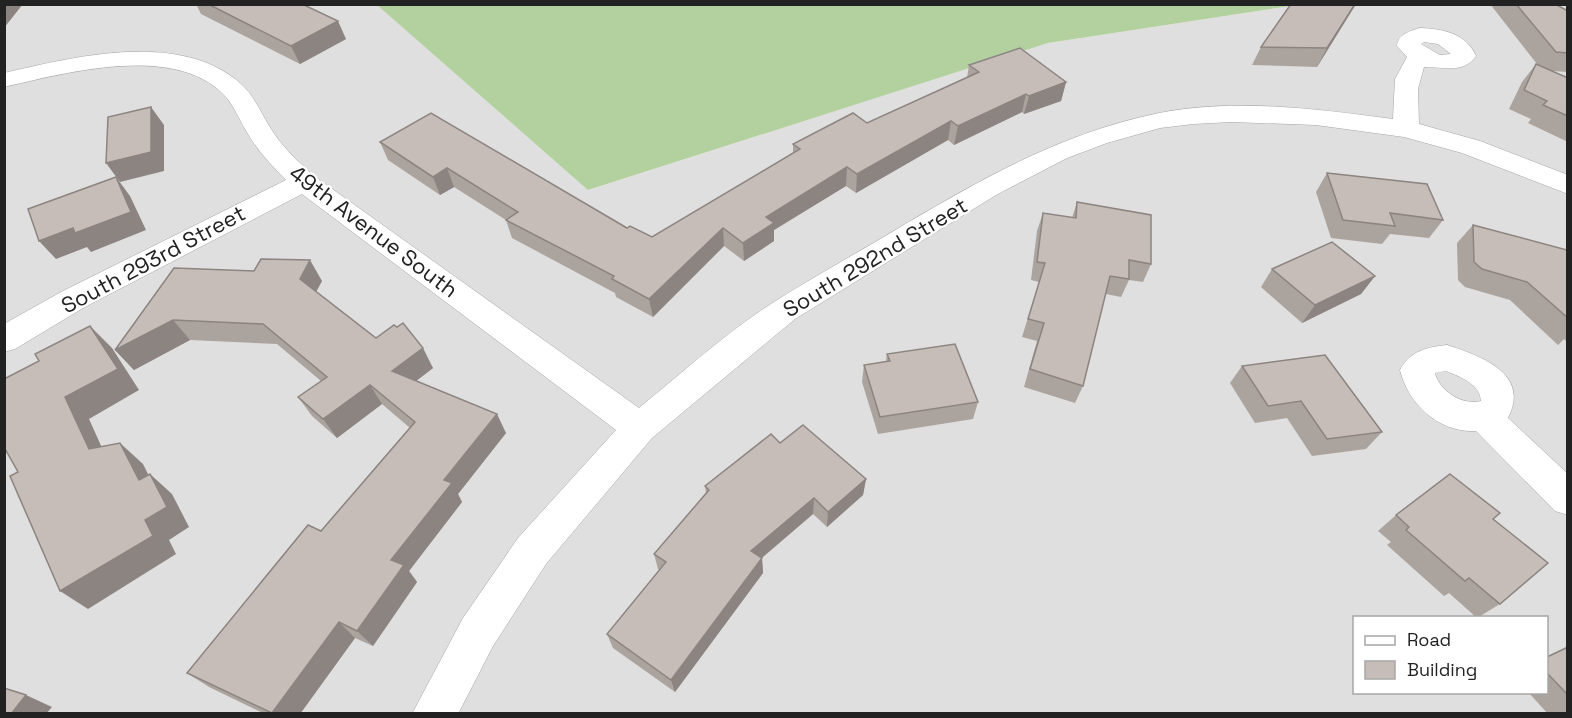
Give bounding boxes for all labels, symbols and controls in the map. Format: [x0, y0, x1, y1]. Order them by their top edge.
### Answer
street label: 49th Avenue South [284, 159, 464, 303]
street label: South 292nd Street [778, 191, 972, 323]
street label: South 293rd Street [56, 199, 250, 319]
legend [1353, 616, 1548, 694]
text: Road [1407, 628, 1451, 651]
text: Building [1407, 658, 1477, 681]

